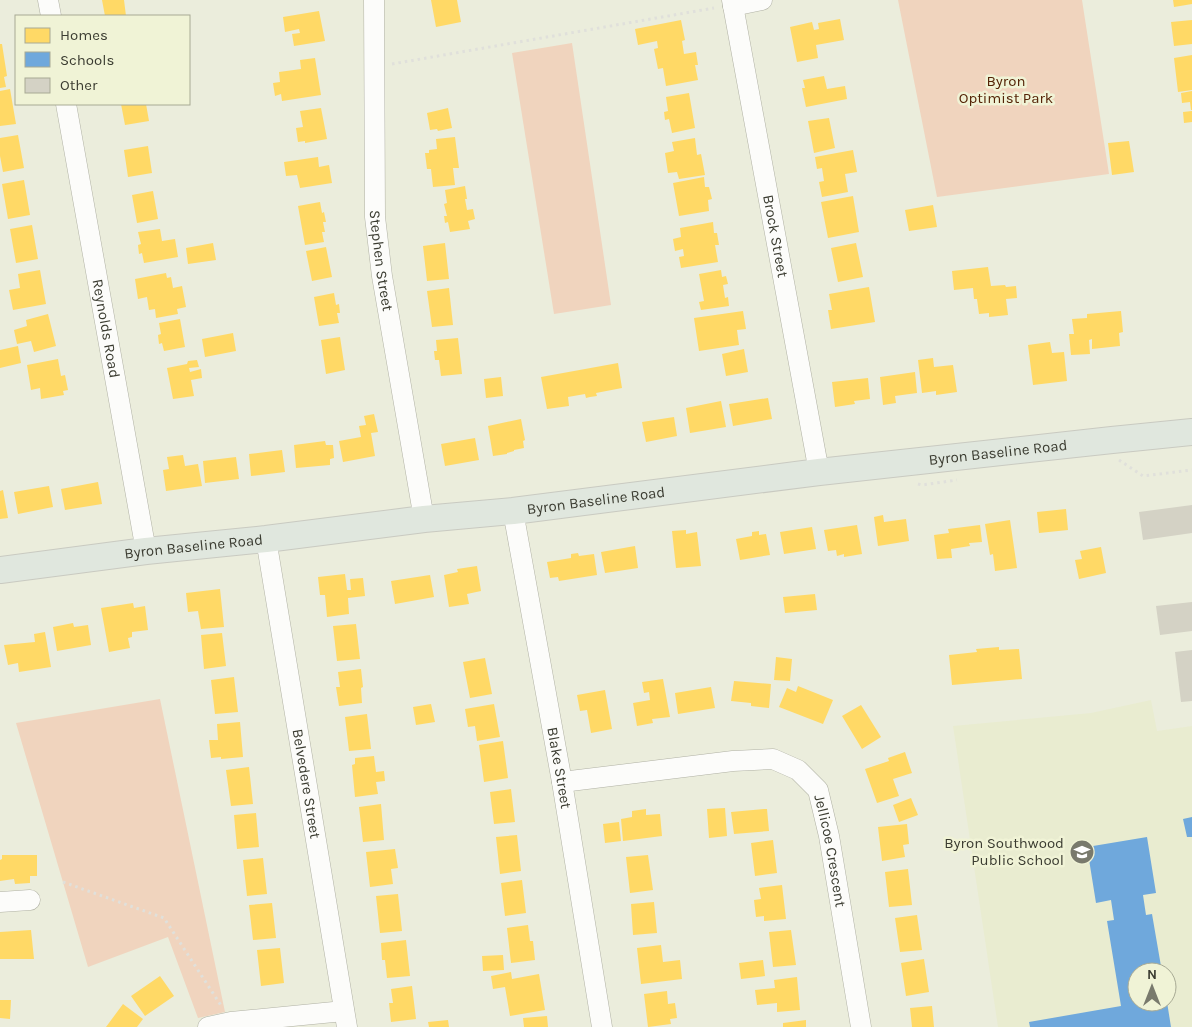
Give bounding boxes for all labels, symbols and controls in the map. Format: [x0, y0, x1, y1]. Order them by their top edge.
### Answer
legend [15, 15, 190, 105]
text: Homes [60, 26, 108, 44]
text: Schools [60, 51, 114, 69]
park label: Byron Optimist Park [959, 72, 1053, 107]
text: Other [60, 76, 98, 94]
street label: Brock Street [759, 193, 792, 279]
street label: Stephen Street [366, 210, 397, 313]
street label: Reynolds Road [88, 278, 124, 379]
street label: Byron Baseline Road [928, 436, 1068, 469]
street label: Byron Baseline Road [526, 483, 666, 518]
street label: Byron Baseline Road [123, 530, 264, 563]
street label: Blake Street [543, 726, 575, 810]
street label: Belvedere Street [289, 727, 325, 840]
street label: Jellicoe Crescent [810, 793, 850, 909]
place label: Byron Southwood Public School [944, 834, 1064, 869]
school or university icon: Byron Southwood Public School [1069, 839, 1095, 865]
north arrow [1127, 962, 1177, 1012]
text: N [1147, 966, 1157, 983]

